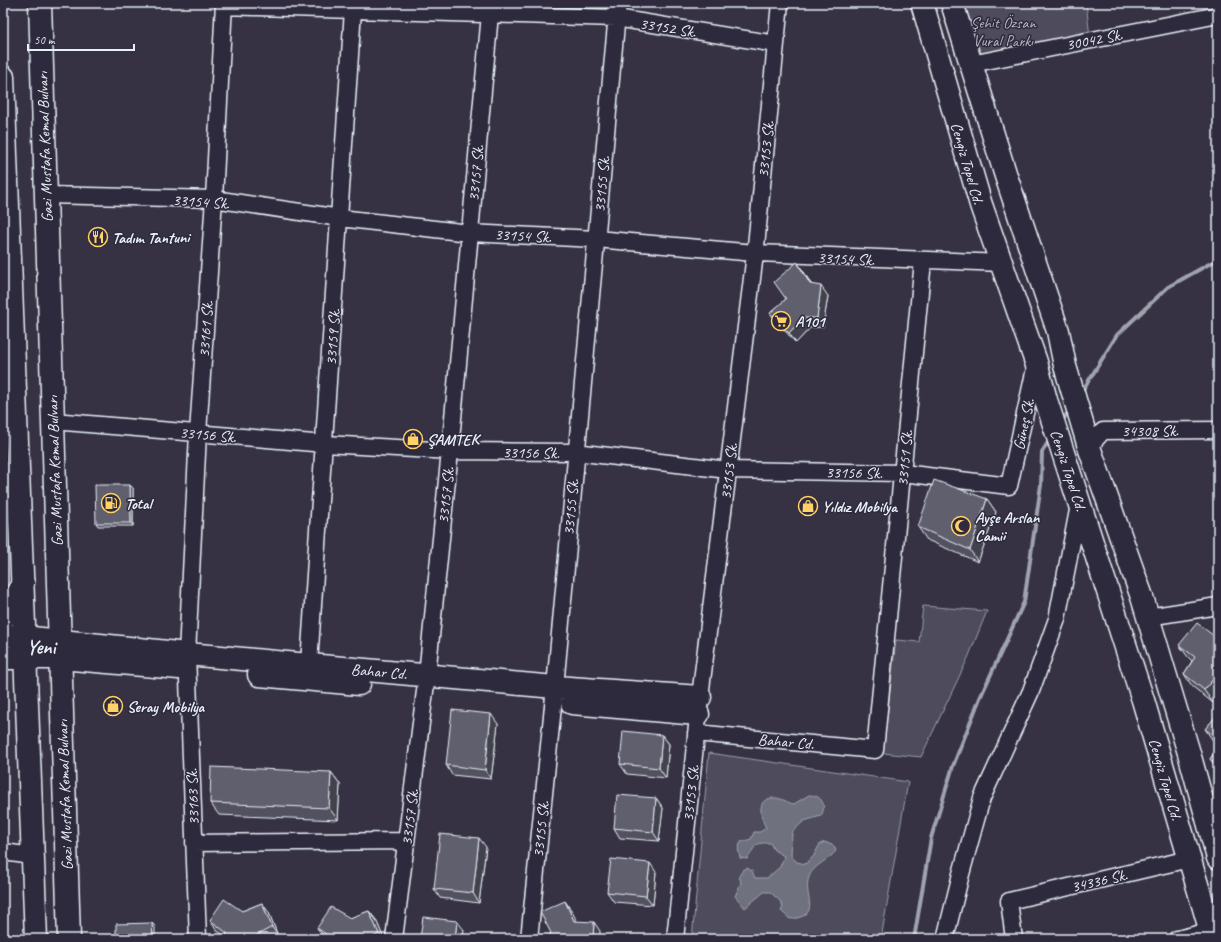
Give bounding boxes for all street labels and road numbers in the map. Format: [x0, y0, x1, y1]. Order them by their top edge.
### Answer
street label: 33152 Sk. [638, 14, 698, 42]
street label: 30042 Sk. [1064, 25, 1125, 55]
street label: Gazi Mustafa Kemal Bulvarı [32, 70, 58, 222]
street label: 33153 Sk. [753, 119, 779, 178]
street label: Cengiz Topel Cd. [946, 120, 988, 207]
street label: 33157 Sk. [464, 143, 489, 202]
street label: 33155 Sk. [590, 154, 615, 213]
street label: 33154 Sk. [172, 190, 231, 214]
street label: 33154 Sk. [494, 225, 553, 248]
street label: 33154 Sk. [817, 248, 876, 271]
street label: 33161 Sk. [194, 299, 218, 358]
street label: 33159 Sk. [321, 307, 345, 366]
street label: Gazi Mustafa Kemal Bulvarı [42, 394, 68, 546]
street label: Güneş Sk. [1009, 396, 1039, 452]
street label: 34308 Sk. [1122, 421, 1179, 441]
street label: 33156 Sk. [179, 423, 238, 448]
street label: Cengiz Topel Cd. [1046, 427, 1091, 514]
street label: 33151 Sk. [893, 428, 918, 487]
street label: 33153 Sk. [716, 441, 742, 501]
street label: 33156 Sk. [502, 443, 560, 464]
street label: 33156 Sk. [825, 463, 883, 484]
street label: 33157 Sk. [433, 465, 459, 524]
street label: 33155 Sk. [559, 477, 584, 536]
street label: Bahar Cd. [350, 660, 408, 684]
street label: Gazi Mustafa Kemal Bulvarı [52, 718, 78, 870]
street label: Bahar Cd. [757, 730, 815, 754]
street label: Cengiz Topel Cd. [1144, 736, 1186, 823]
street label: 33153 Sk. [678, 763, 704, 822]
street label: 33163 Sk. [182, 767, 204, 826]
street label: 33157 Sk. [397, 787, 423, 847]
street label: 33155 Sk. [528, 799, 554, 858]
street label: 34336 Sk. [1069, 865, 1130, 897]

